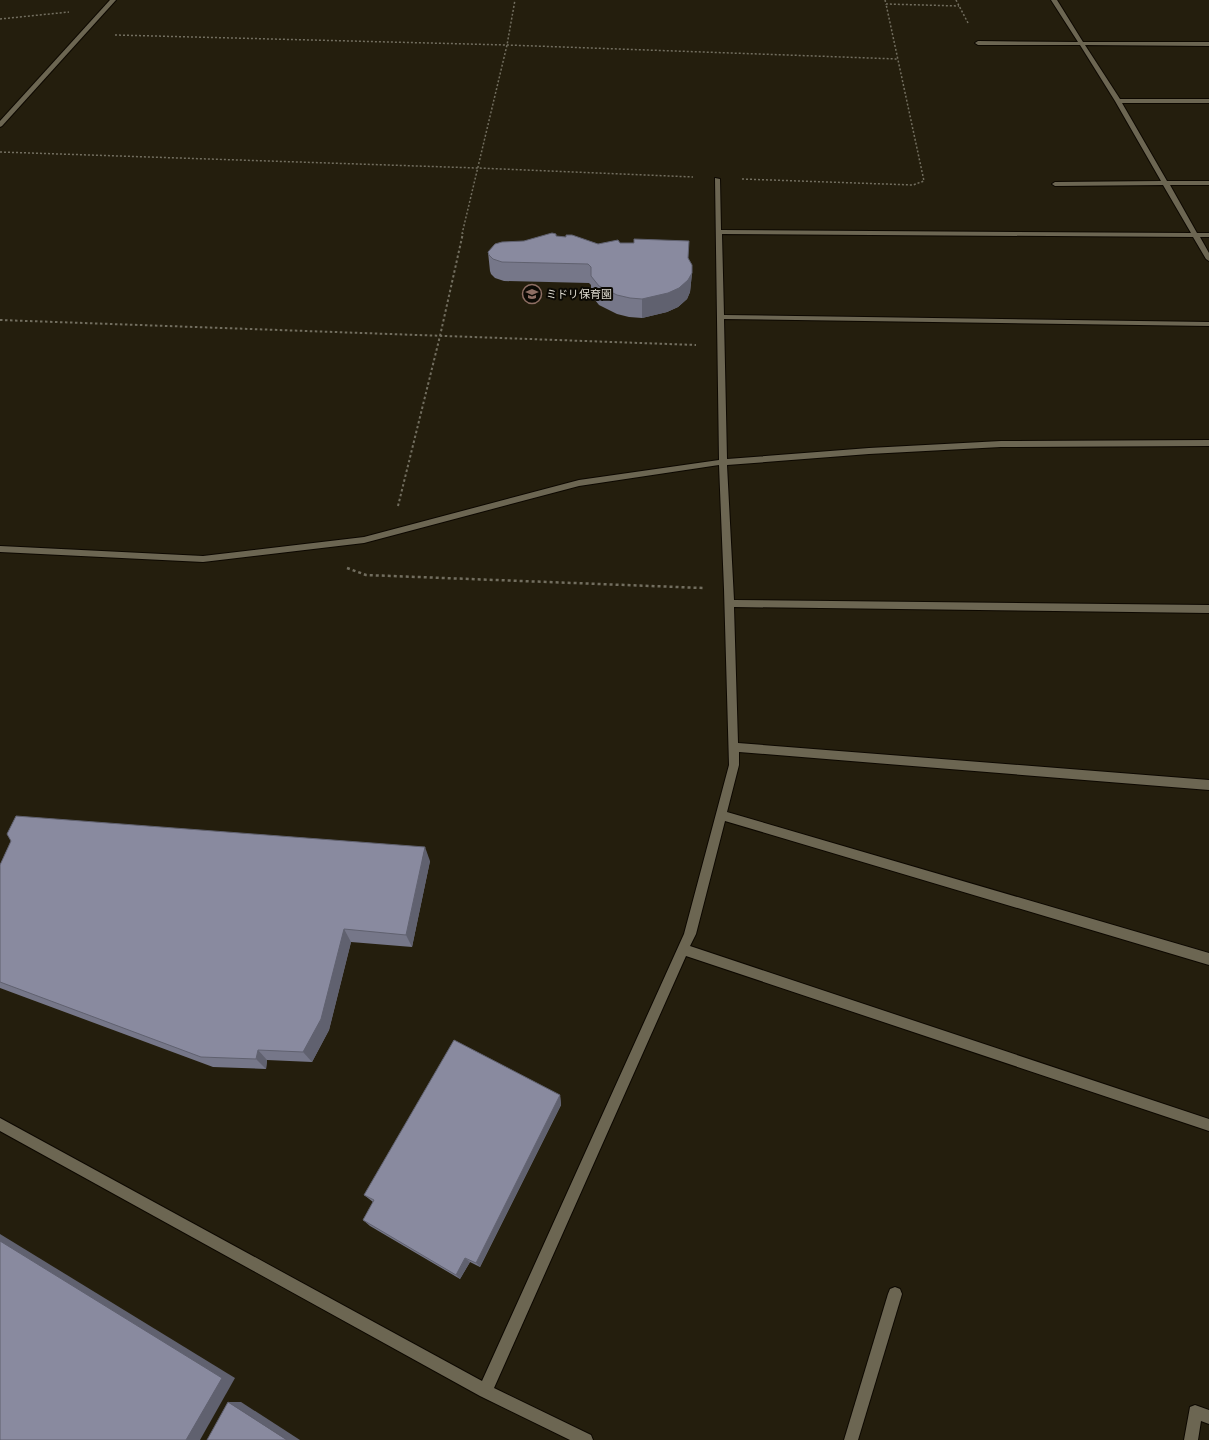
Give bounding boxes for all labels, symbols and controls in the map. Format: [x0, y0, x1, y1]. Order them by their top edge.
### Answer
school or university icon: ミドリ保育園 [521, 283, 543, 305]
place label: ミドリ保育園 [546, 287, 612, 302]

